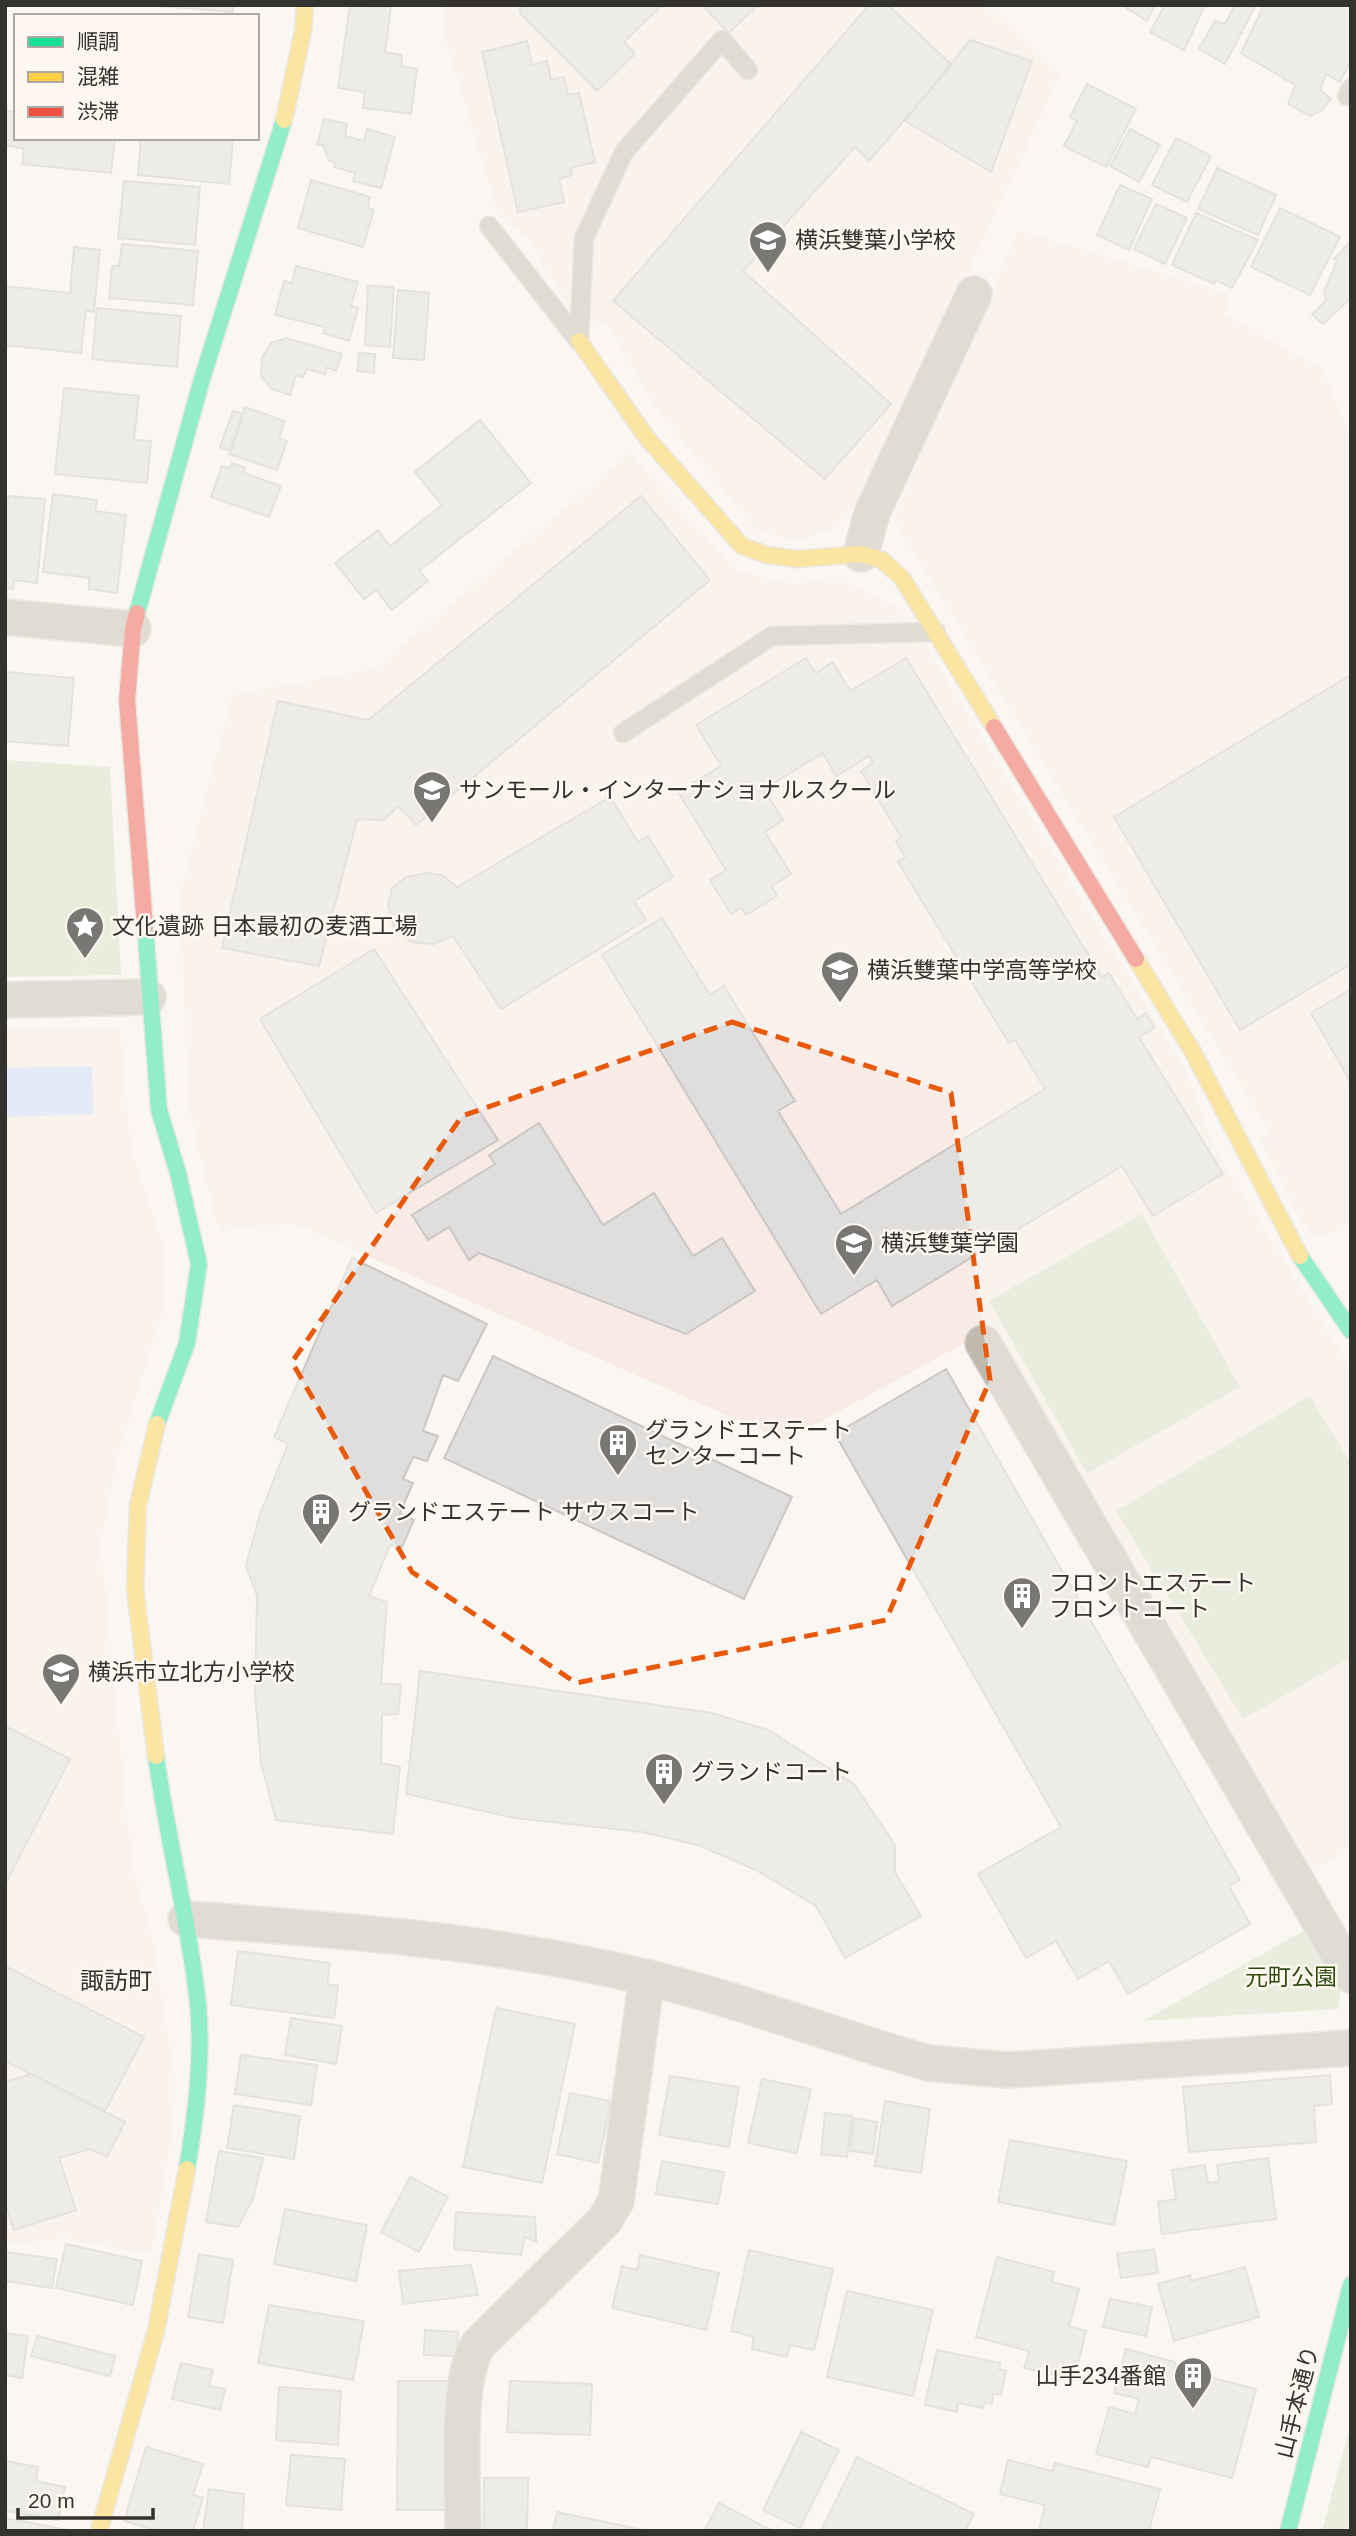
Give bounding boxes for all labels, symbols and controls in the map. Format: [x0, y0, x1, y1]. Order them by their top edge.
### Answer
legend [14, 14, 259, 140]
text: 順調 [77, 30, 119, 53]
text: 混雑 [77, 65, 119, 88]
text: 渋滞 [77, 100, 119, 123]
school or university icon: 横浜雙葉小学校 [747, 219, 789, 274]
place label: 横浜雙葉小学校 [795, 227, 956, 253]
school or university icon: サンモール・インターナショナルスクール [411, 769, 453, 824]
place label: サンモール・インターナショナルスクール [459, 777, 896, 803]
place icon: 文化遺跡 日本最初の麦酒工場 [64, 905, 106, 960]
place label: 文化遺跡 日本最初の麦酒工場 [112, 913, 417, 939]
school or university icon: 横浜雙葉中学高等学校 [819, 949, 861, 1004]
place label: 横浜雙葉中学高等学校 [867, 957, 1097, 983]
school or university icon: 横浜雙葉学園 [833, 1222, 875, 1277]
place label: 横浜雙葉学園 [881, 1230, 1019, 1256]
place label: グランドエステート センターコート [645, 1417, 852, 1469]
building icon: グランドエステート センターコート [597, 1422, 639, 1477]
building icon: グランドエステート サウスコート [300, 1491, 342, 1546]
place label: グランドエステート サウスコート [348, 1499, 699, 1525]
place label: フロントエステート フロントコート [1049, 1570, 1256, 1622]
building icon: フロントエステート フロントコート [1001, 1575, 1043, 1630]
school or university icon: 横浜市立北方小学校 [40, 1651, 82, 1706]
place label: 横浜市立北方小学校 [88, 1659, 295, 1685]
building icon: グランドコート [643, 1751, 685, 1806]
place label: グランドコート [691, 1759, 852, 1785]
park label: 元町公園 [1245, 1964, 1337, 1990]
district label: 諏訪町 [80, 1967, 152, 1994]
street label: 山手本通り [1270, 2343, 1324, 2461]
building icon: 山手234番館 [1172, 2355, 1214, 2410]
place label: 山手234番館 [1036, 2363, 1166, 2389]
scale bar [18, 2476, 152, 2520]
text: 20 m [28, 2489, 75, 2512]

